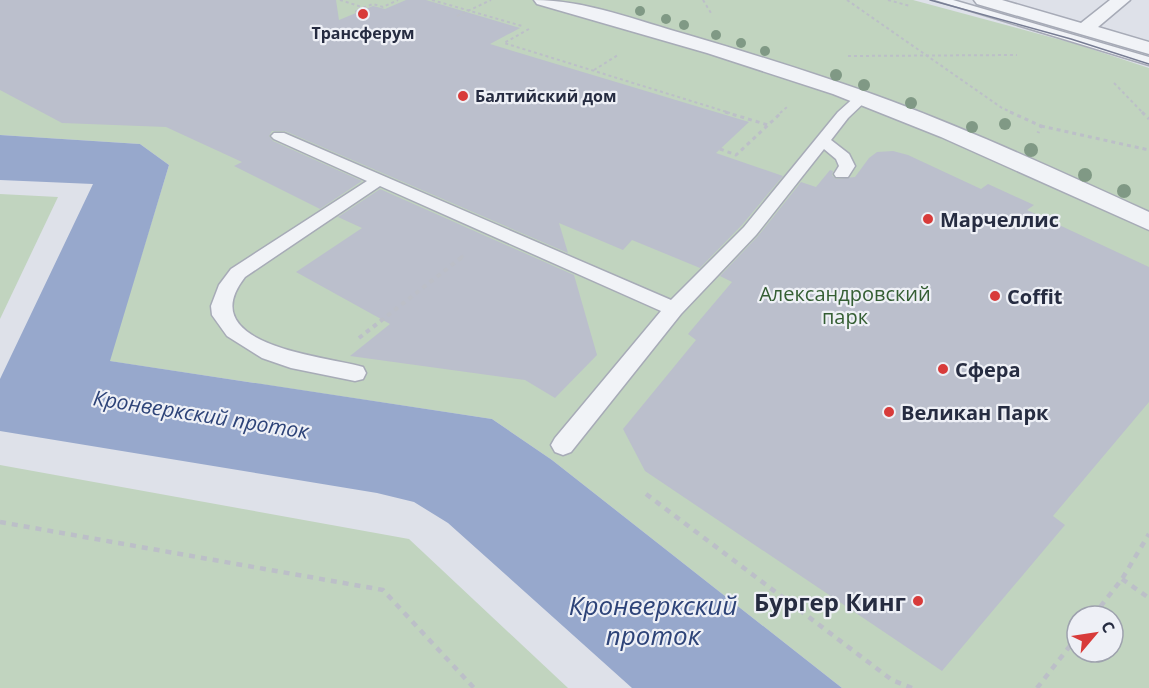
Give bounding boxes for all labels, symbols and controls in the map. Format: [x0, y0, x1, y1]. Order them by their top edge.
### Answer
marker: Трансферум [356, 7, 370, 21]
place label: Трансферум [311, 22, 415, 44]
place label: Балтийский дом [475, 85, 616, 107]
marker: Балтийский дом [456, 89, 470, 103]
place label: Марчеллис [940, 206, 1059, 233]
marker: Марчеллис [921, 212, 935, 226]
park label: Александровский парк [759, 280, 931, 330]
place label: Coffit [1007, 283, 1063, 310]
marker: Coffit [988, 289, 1002, 303]
place label: Сфера [955, 356, 1021, 383]
marker: Сфера [936, 362, 950, 376]
water label: Кронверкский проток [91, 383, 313, 445]
place label: Великан Парк [901, 399, 1049, 426]
marker: Великан Парк [882, 405, 896, 419]
place label: Бургер Кинг [754, 585, 906, 618]
water label: Кронверкский проток [569, 587, 737, 653]
marker: Бургер Кинг [911, 594, 925, 608]
north arrow [1065, 604, 1125, 664]
text: С [1096, 617, 1120, 637]

